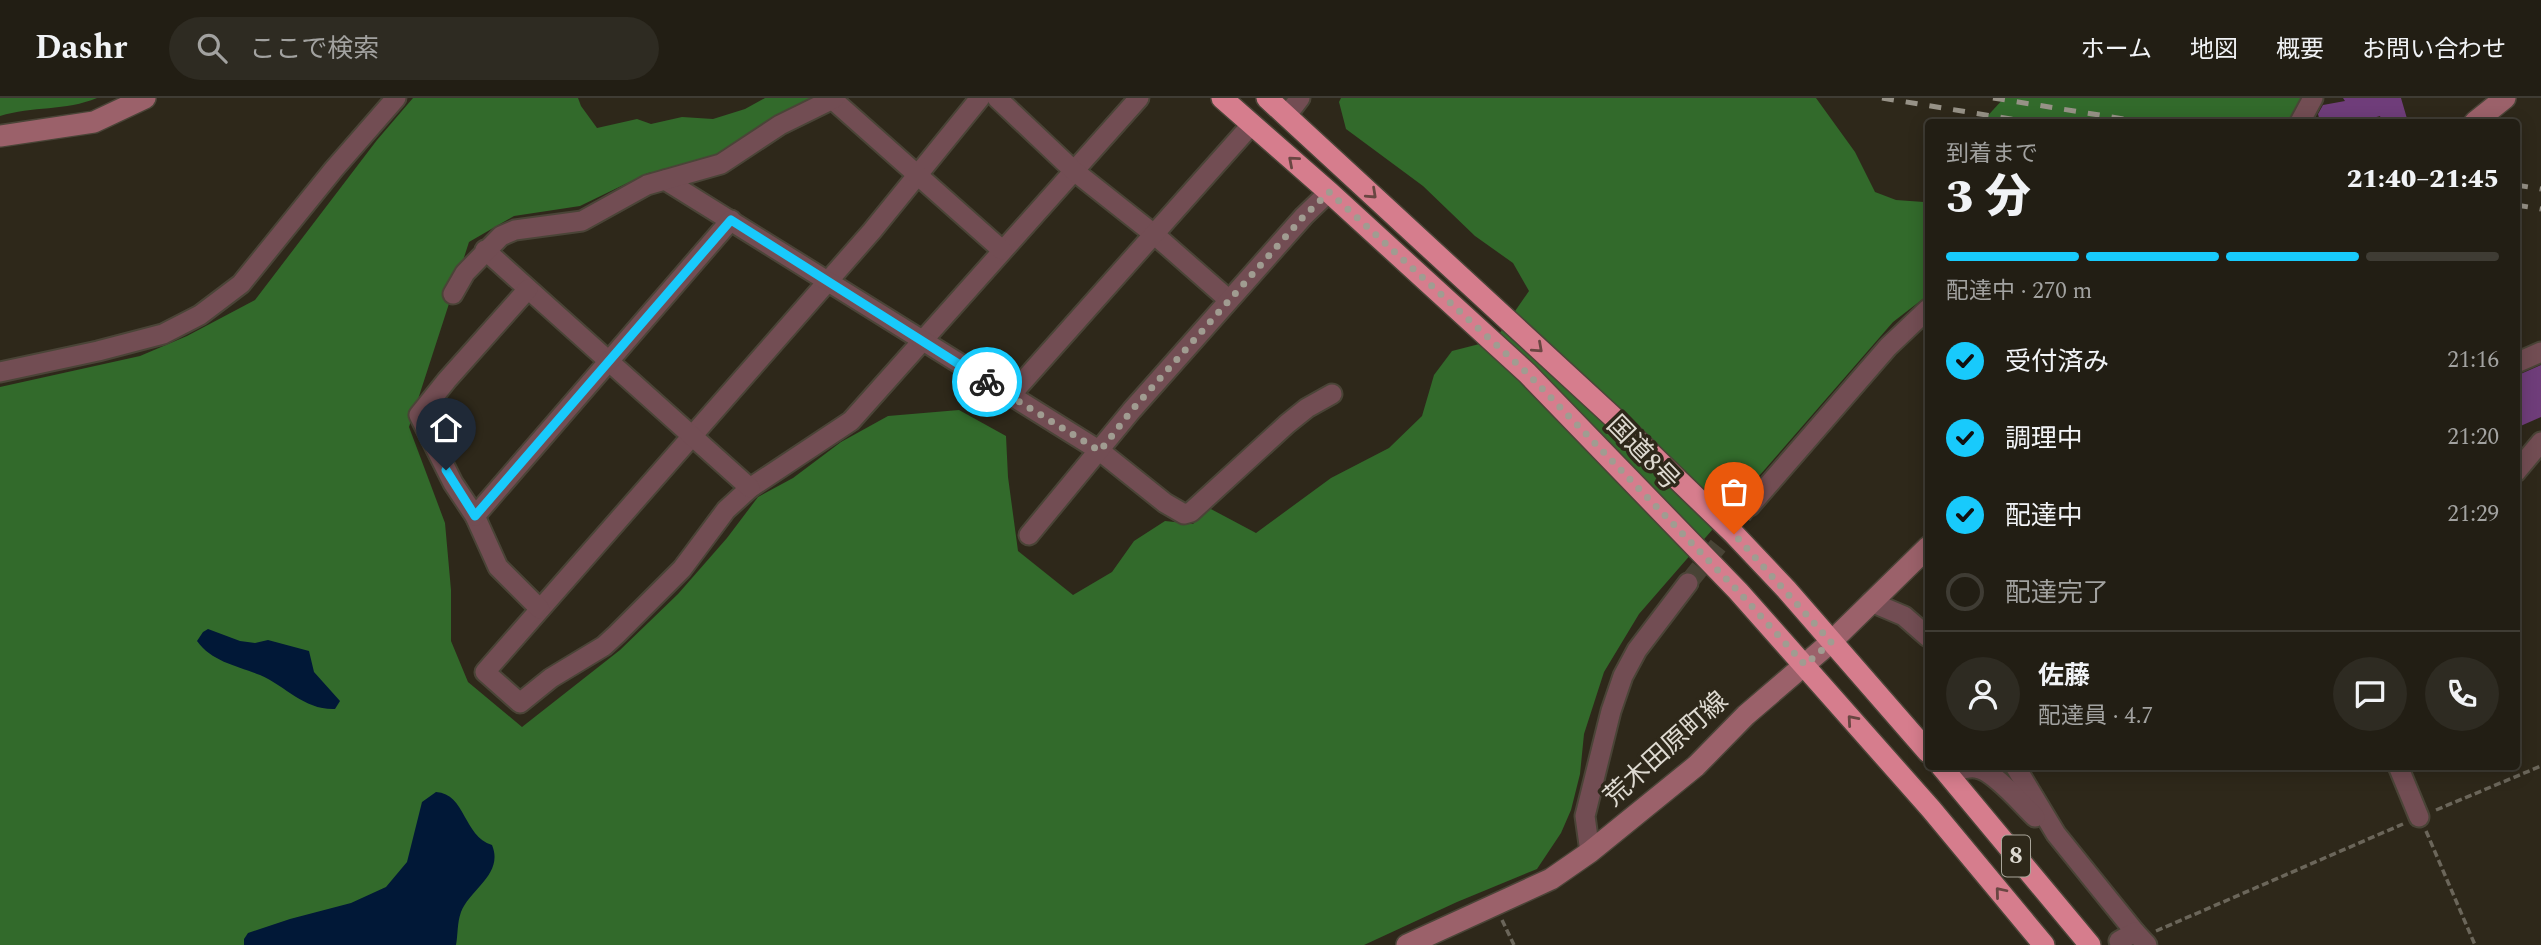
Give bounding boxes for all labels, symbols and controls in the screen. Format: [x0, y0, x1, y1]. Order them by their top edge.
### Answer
search box [169, 17, 659, 80]
text: Dashr [35, 23, 127, 73]
icon: search [193, 29, 231, 67]
text: ここで検索 [249, 29, 379, 69]
text: ホーム [2081, 32, 2152, 68]
text: 地図 [2190, 32, 2238, 68]
text: 概要 [2276, 32, 2324, 68]
text: お問い合わせ [2362, 32, 2506, 68]
text: 到着まで [1946, 137, 2038, 172]
one-way arrow [1289, 157, 1302, 169]
text: 21:40–21:45 [2347, 159, 2499, 199]
text: 3 分 [1946, 163, 2031, 233]
one-way arrow [1364, 185, 1377, 198]
text: 配達中 · 270 m [1946, 274, 2092, 309]
one-way arrow [1530, 340, 1543, 353]
icon: check [1946, 342, 1984, 380]
text: 受付済み [2005, 342, 2109, 382]
text: 21:16 [2447, 343, 2499, 378]
courier [952, 347, 1022, 417]
icon: bike [968, 363, 1006, 401]
pin [416, 398, 476, 470]
street label: 国道8号 [1597, 406, 1689, 500]
icon: home [427, 409, 465, 447]
icon: check [1946, 419, 1984, 457]
text: 調理中 [2005, 419, 2083, 459]
text: 21:20 [2447, 420, 2499, 455]
pin [1704, 462, 1764, 534]
icon: bag [1715, 473, 1753, 511]
icon: check [1946, 496, 1984, 534]
text: 配達中 [2005, 496, 2083, 536]
text: 21:29 [2447, 497, 2499, 532]
text: 配達完了 [2005, 573, 2109, 613]
text: 佐藤 [2038, 656, 2090, 696]
button: person [1946, 657, 2020, 731]
button: chat [2333, 657, 2407, 731]
button: phone [2425, 657, 2499, 731]
street label: 荒木田原町線 [1595, 682, 1737, 816]
text: 配達員 · 4.7 [2038, 699, 2153, 734]
one-way arrow [1848, 715, 1860, 728]
road number: 8 [2002, 836, 2030, 876]
one-way arrow [1996, 888, 2008, 901]

